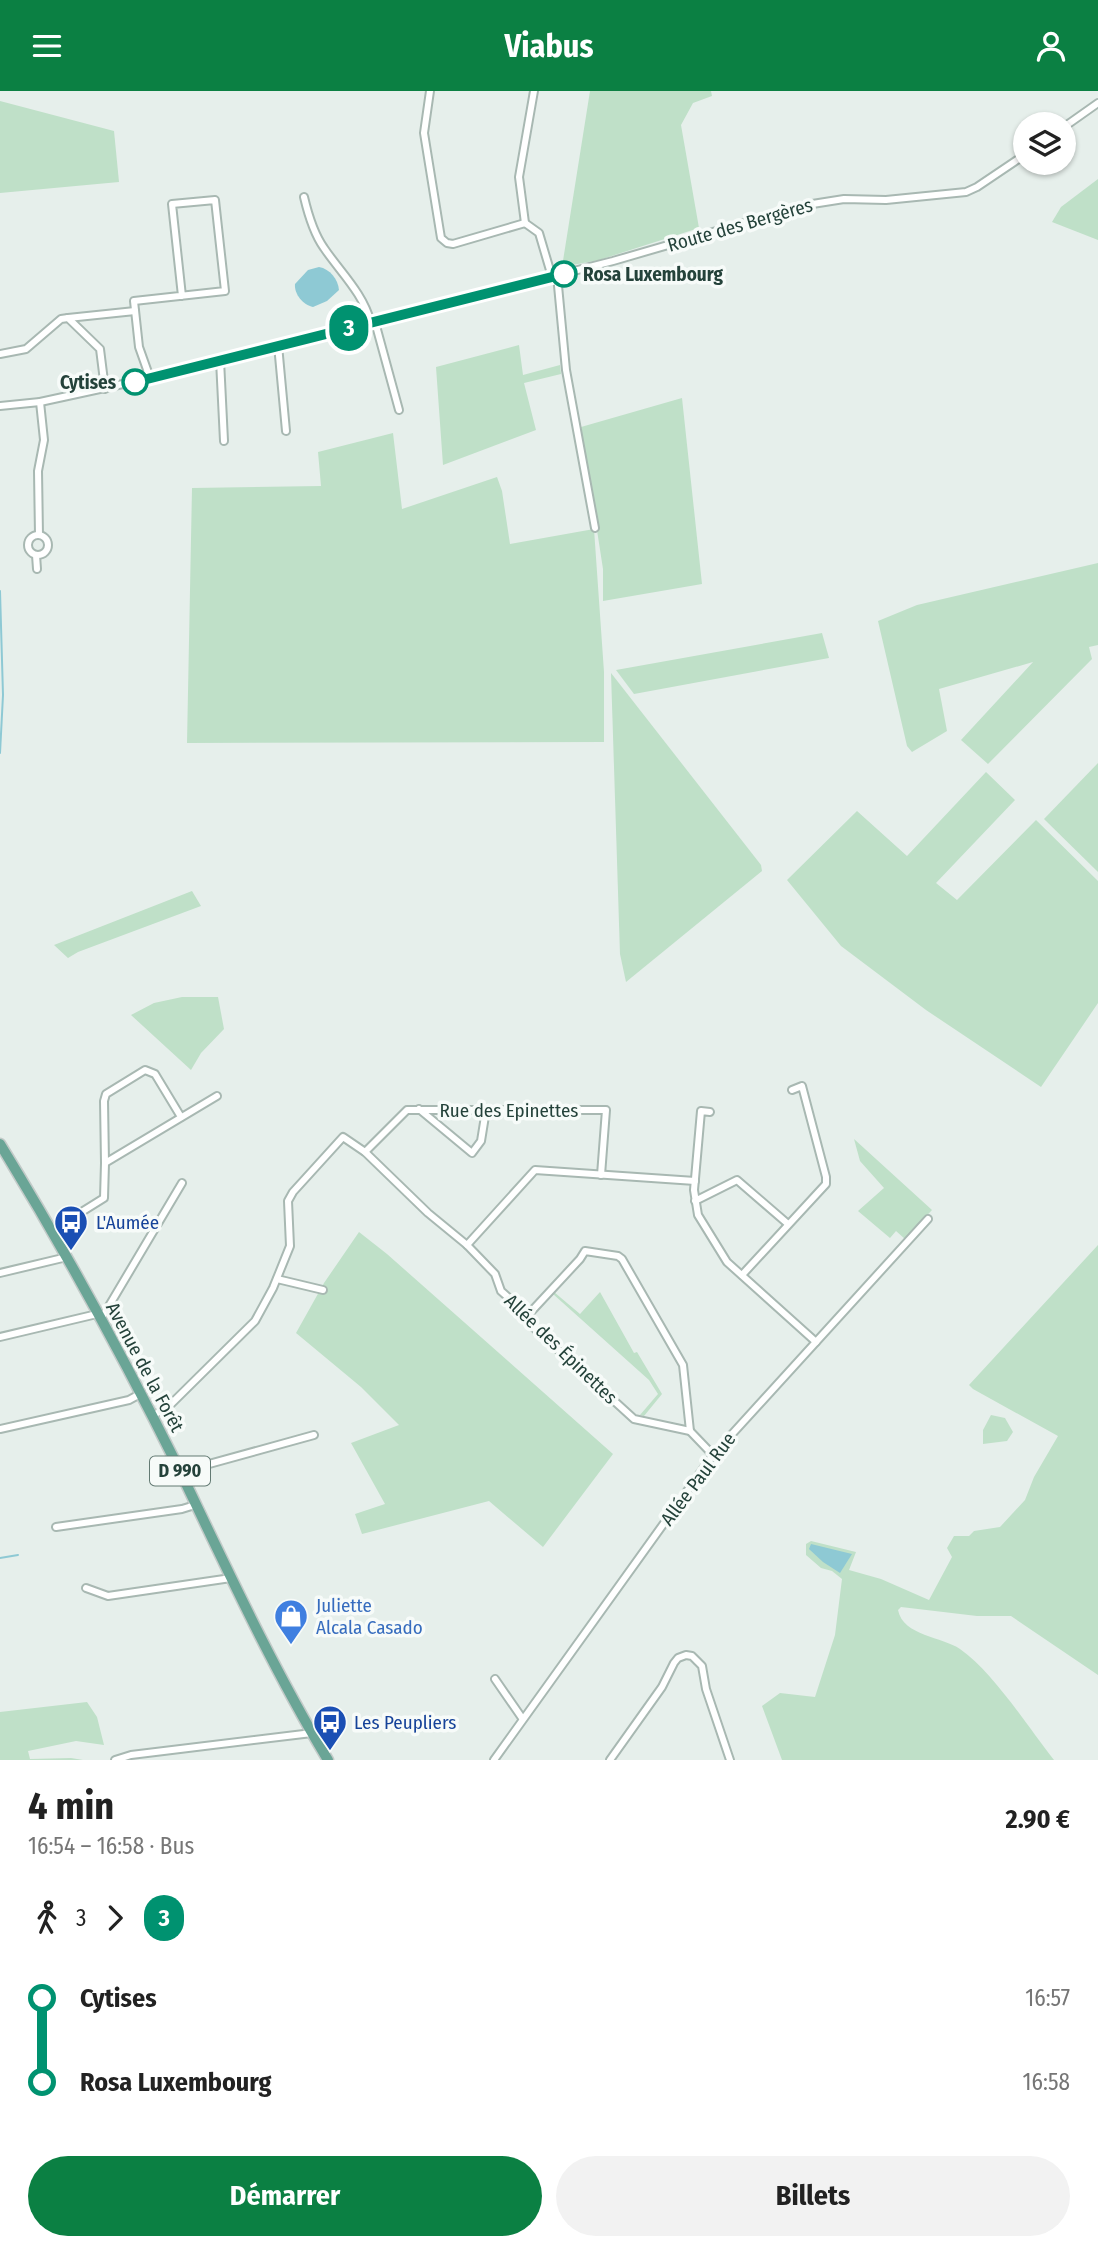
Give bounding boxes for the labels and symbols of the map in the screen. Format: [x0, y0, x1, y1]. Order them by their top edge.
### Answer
street label: Route des Bergères [665, 193, 815, 257]
marker: Rosa Luxembourg [551, 261, 577, 287]
place label: Rosa Luxembourg [583, 263, 723, 286]
line badge: 3 [326, 305, 372, 351]
marker: Cytises [122, 369, 148, 395]
place label: Cytises [60, 371, 117, 394]
street label: Rue des Epinettes [440, 1099, 578, 1122]
bus stop icon: L'Aumée [52, 1203, 90, 1252]
place label: L'Aumée [96, 1211, 159, 1234]
street label: Allée des Épinettes [500, 1289, 622, 1409]
street label: Avenue de la Forêt [101, 1298, 189, 1437]
street label: Allée Paul Rue [656, 1428, 740, 1530]
road number: D 990 [150, 1457, 210, 1485]
place label: Juliette Alcala Casado [316, 1594, 423, 1639]
shop icon: Juliette Alcala Casado [272, 1597, 310, 1646]
bus stop icon: Les Peupliers [311, 1703, 349, 1752]
place label: Les Peupliers [354, 1711, 456, 1734]

